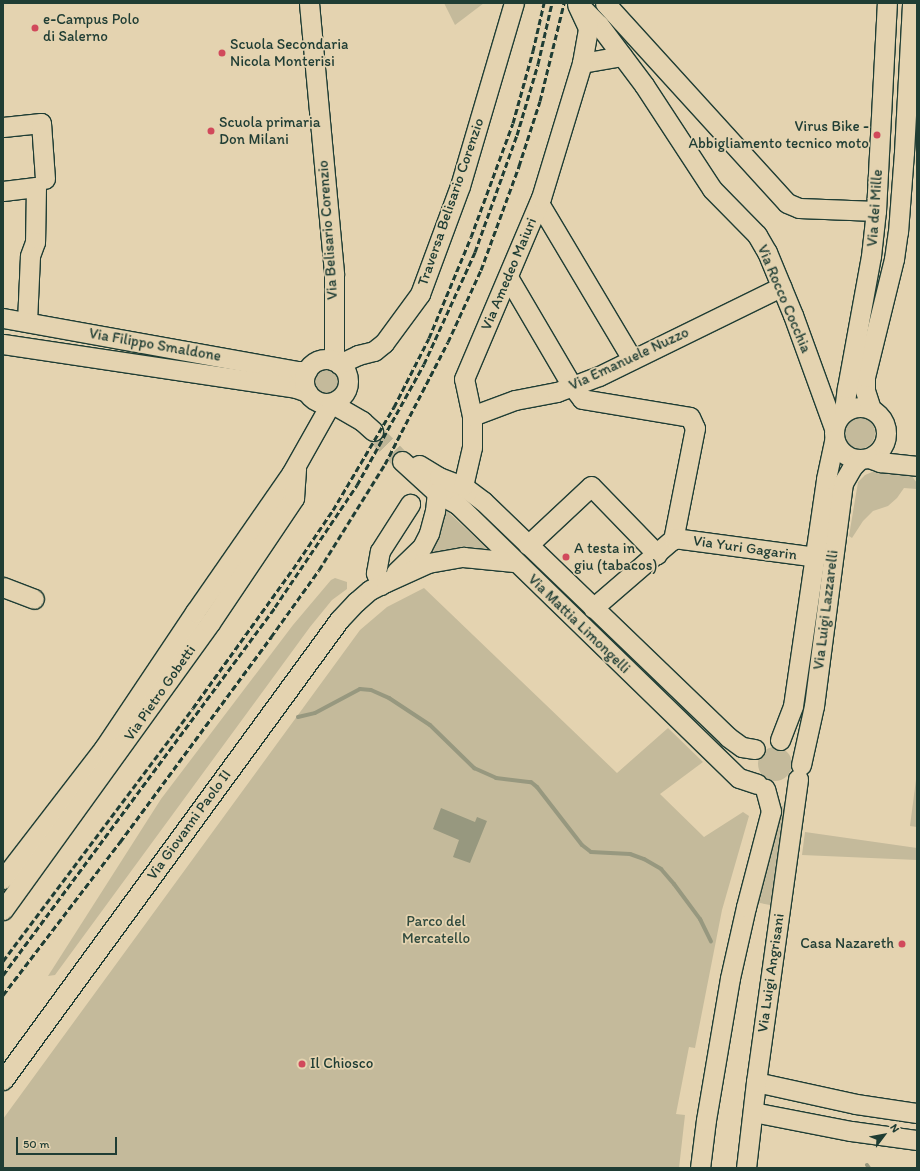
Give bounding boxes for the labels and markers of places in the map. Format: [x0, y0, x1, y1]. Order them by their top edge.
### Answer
place label: e-Campus Polo di Salerno [43, 10, 139, 45]
marker: e-Campus Polo di Salerno [30, 23, 40, 33]
place label: Scuola Secondaria Nicola Monterisi [230, 35, 348, 70]
marker: Scuola Secondaria Nicola Monterisi [217, 48, 227, 58]
place label: Scuola primaria Don Milani [219, 113, 321, 148]
place label: Virus Bike - Abbigliamento tecnico moto [689, 117, 869, 152]
marker: Scuola primaria Don Milani [206, 126, 216, 136]
marker: Virus Bike - Abbigliamento tecnico moto [872, 130, 882, 140]
place label: A testa in giu (tabacos) [574, 539, 657, 574]
marker: A testa in giu (tabacos) [561, 552, 571, 562]
place label: Casa Nazareth [800, 935, 894, 953]
marker: Casa Nazareth [897, 939, 907, 949]
place label: Il Chiosco [310, 1055, 374, 1073]
marker: Il Chiosco [297, 1059, 307, 1069]

